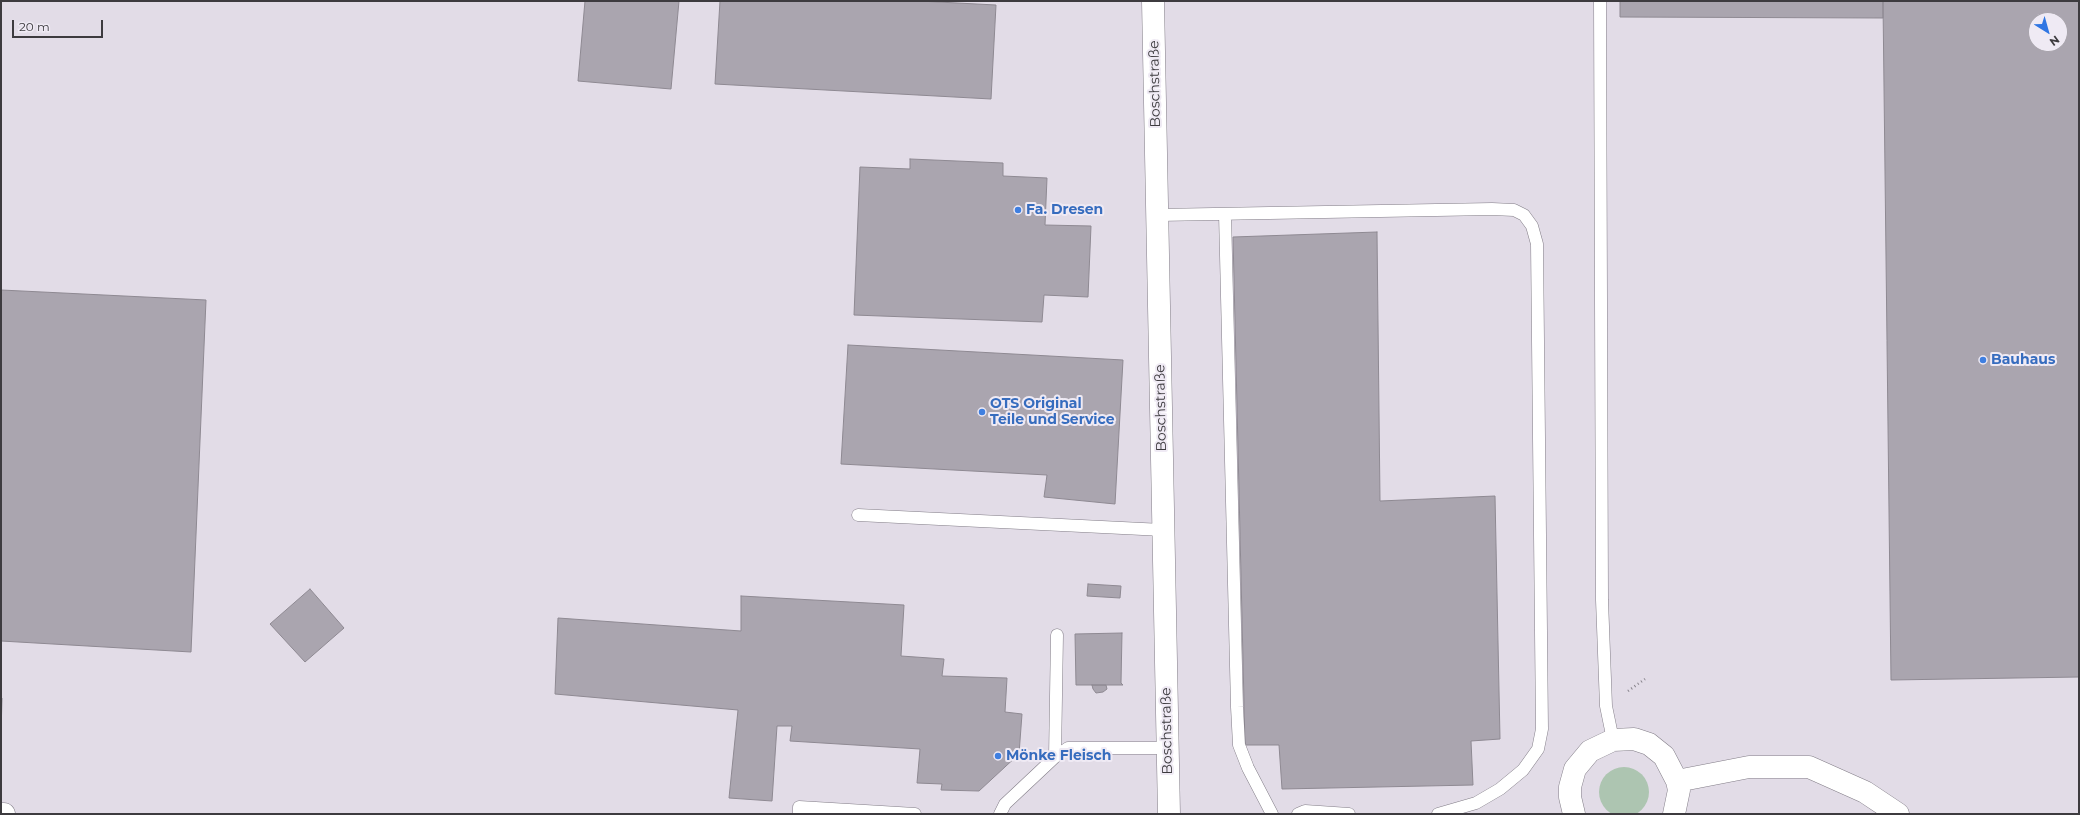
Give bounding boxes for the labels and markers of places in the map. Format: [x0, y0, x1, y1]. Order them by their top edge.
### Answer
place label: Fa. Dresen [1026, 202, 1103, 218]
marker: Fa. Dresen [1013, 205, 1023, 215]
place label: Bauhaus [1991, 352, 2055, 368]
marker: Bauhaus [1978, 355, 1988, 365]
place label: OTS Original Teile und Service [990, 396, 1115, 428]
marker: OTS Original Teile und Service [977, 407, 987, 417]
place label: Mönke Fleisch [1006, 748, 1111, 764]
marker: Mönke Fleisch [993, 751, 1003, 761]

